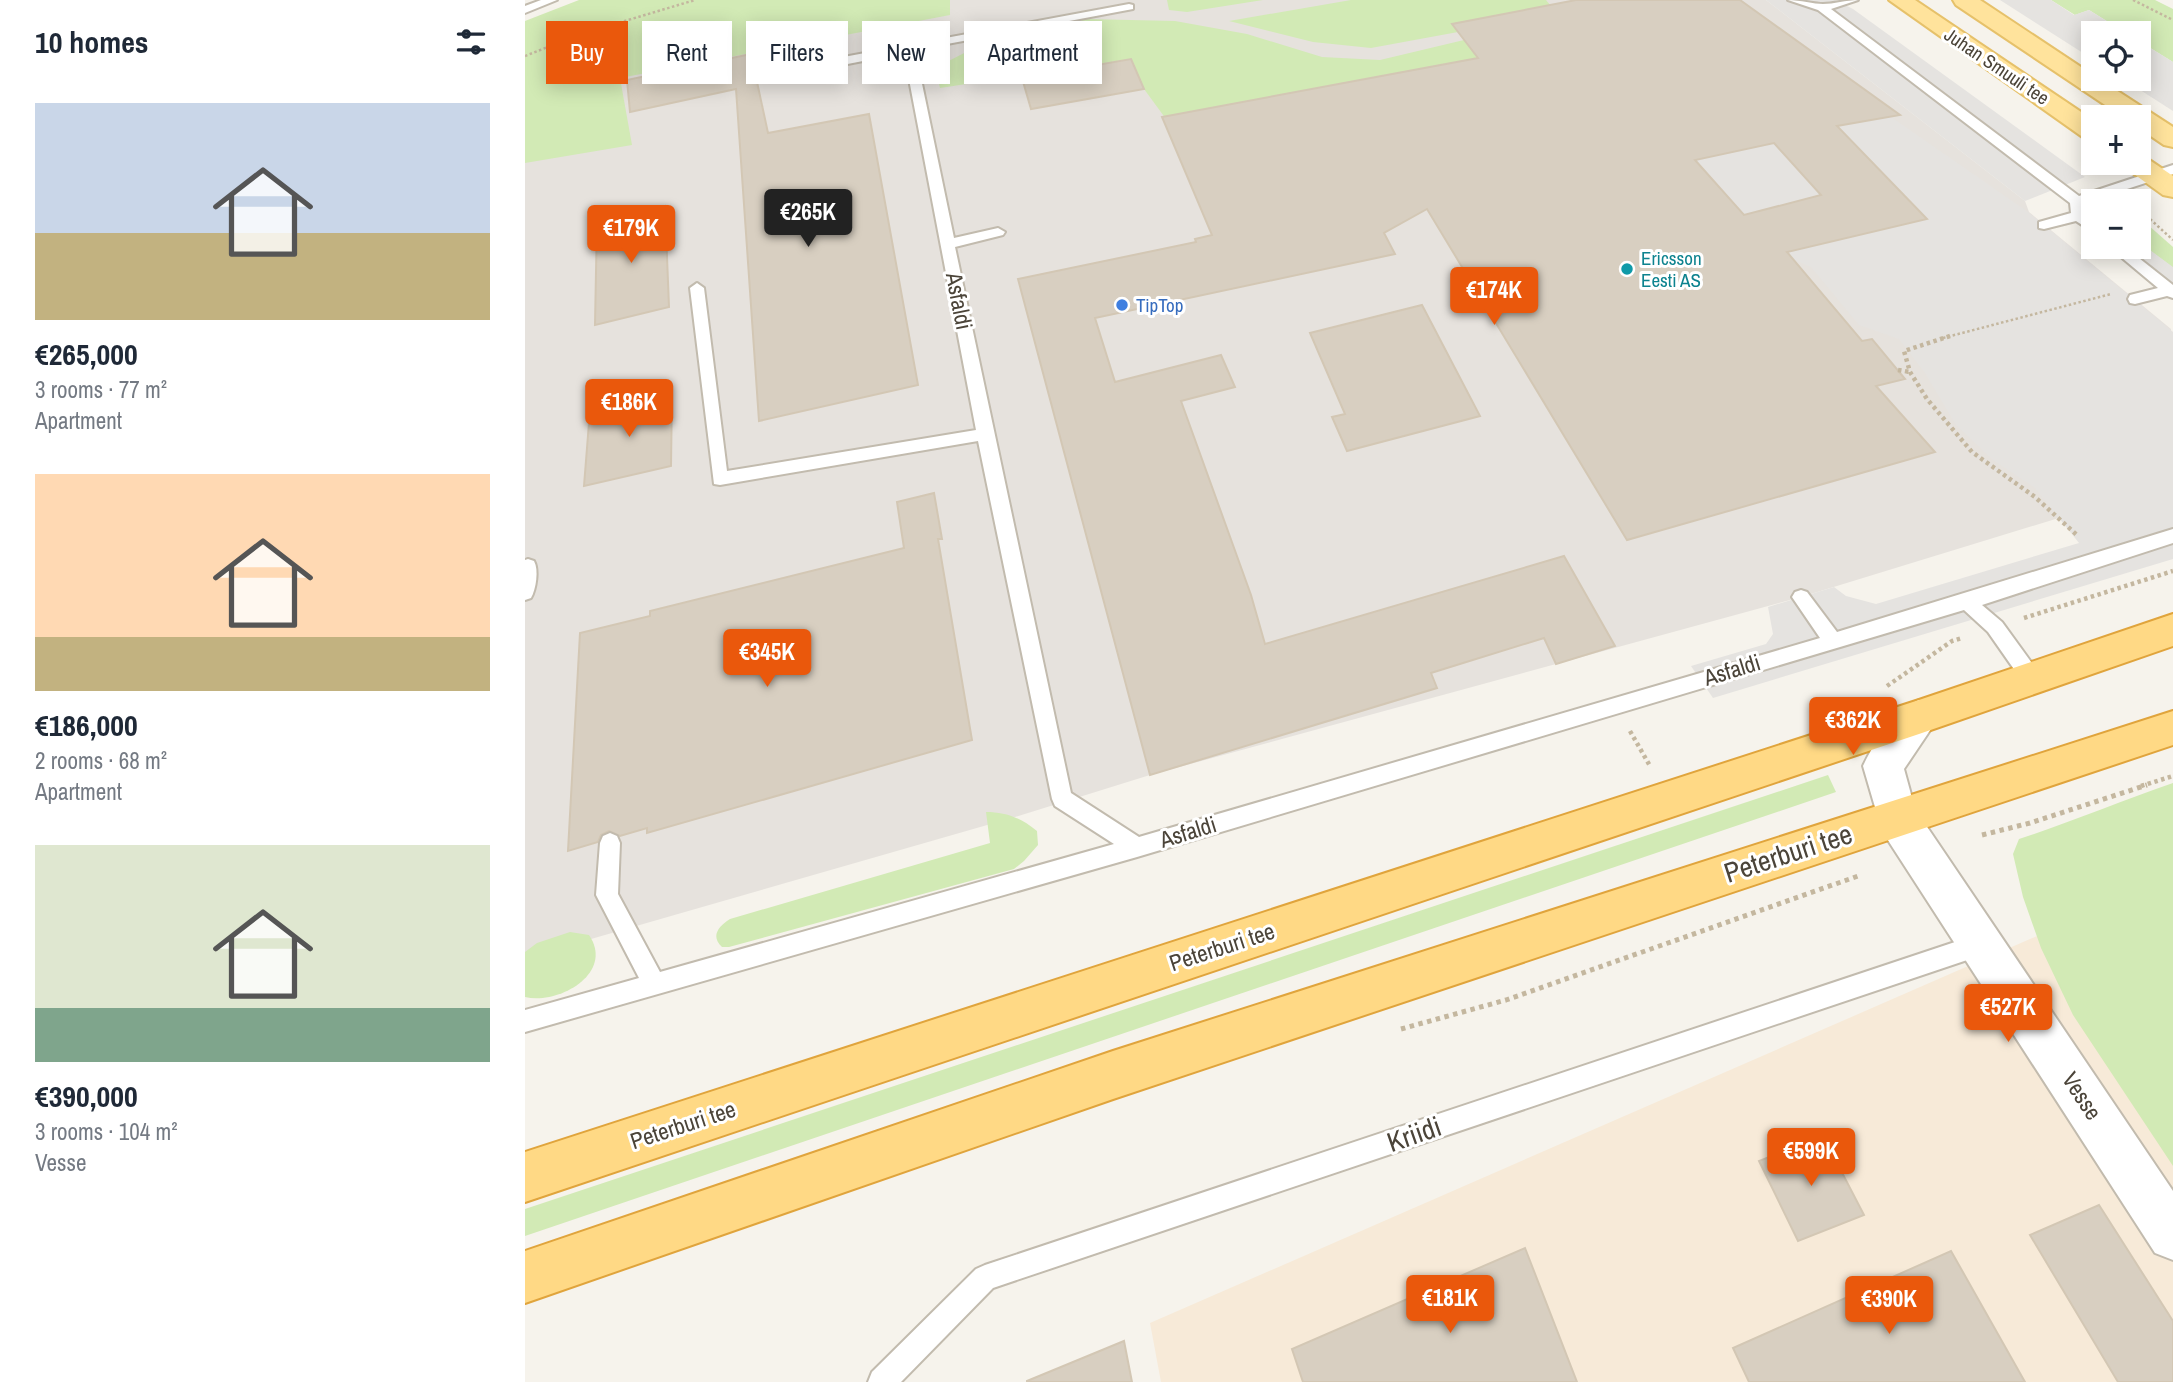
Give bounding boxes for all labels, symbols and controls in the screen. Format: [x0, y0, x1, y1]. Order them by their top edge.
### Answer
chip: Buy [546, 21, 628, 84]
chip: Rent [642, 21, 732, 84]
chip: Filters [746, 21, 848, 84]
chip: New [862, 21, 950, 84]
chip: Apartment [964, 21, 1102, 84]
street label: Juhan Smuuli tee [1939, 21, 2055, 111]
map controls [2081, 21, 2151, 259]
button: locate [2081, 21, 2151, 91]
text: 10 homes [35, 22, 149, 62]
icon: filters [452, 23, 490, 61]
button: + [2081, 105, 2151, 175]
icon: home [200, 149, 326, 275]
button: − [2081, 189, 2151, 259]
pin: €265K [759, 190, 857, 249]
text: €265K [780, 196, 836, 227]
pin: €179K [582, 205, 680, 265]
text: €179K [603, 212, 659, 243]
place label: Ericsson Eesti AS [1641, 245, 1702, 293]
marker: Ericsson Eesti AS [1619, 261, 1635, 277]
pin: €174K [1445, 268, 1543, 327]
street label: Asfaldi [939, 269, 980, 332]
text: €174K [1466, 274, 1522, 305]
place label: TipTop [1136, 292, 1183, 318]
marker: TipTop [1114, 297, 1130, 313]
text: €265,000 [35, 334, 138, 374]
text: 3 rooms · 77 m² [35, 374, 167, 405]
pin: €186K [580, 380, 678, 439]
text: €186K [601, 386, 657, 417]
text: Apartment [35, 405, 122, 436]
icon: home [200, 520, 326, 646]
pin: €345K [718, 630, 816, 689]
text: €345K [739, 636, 795, 667]
street label: Asfaldi [1699, 646, 1764, 693]
pin: €362K [1804, 698, 1902, 757]
text: €362K [1825, 704, 1881, 735]
text: €186,000 [35, 705, 138, 745]
text: 2 rooms · 68 m² [35, 745, 167, 776]
text: Apartment [35, 776, 122, 807]
street label: Asfaldi [1155, 808, 1220, 855]
street label: Peterburi tee [1719, 814, 1857, 892]
icon: home [200, 891, 326, 1017]
street label: Peterburi tee [1165, 915, 1278, 978]
pin: €527K [1959, 984, 2057, 1044]
text: €527K [1980, 991, 2036, 1022]
street label: Vesse [2055, 1066, 2109, 1126]
text: €390,000 [35, 1076, 138, 1116]
street label: Peterburi tee [626, 1093, 739, 1156]
street label: Kriidi [1382, 1107, 1446, 1161]
text: 3 rooms · 104 m² [35, 1116, 178, 1147]
pin: €599K [1762, 1128, 1860, 1188]
text: €599K [1783, 1135, 1839, 1166]
text: Vesse [35, 1147, 86, 1178]
pin: €181K [1401, 1276, 1499, 1335]
pin: €390K [1840, 1276, 1938, 1336]
text: €181K [1422, 1282, 1478, 1313]
text: €390K [1861, 1283, 1917, 1314]

